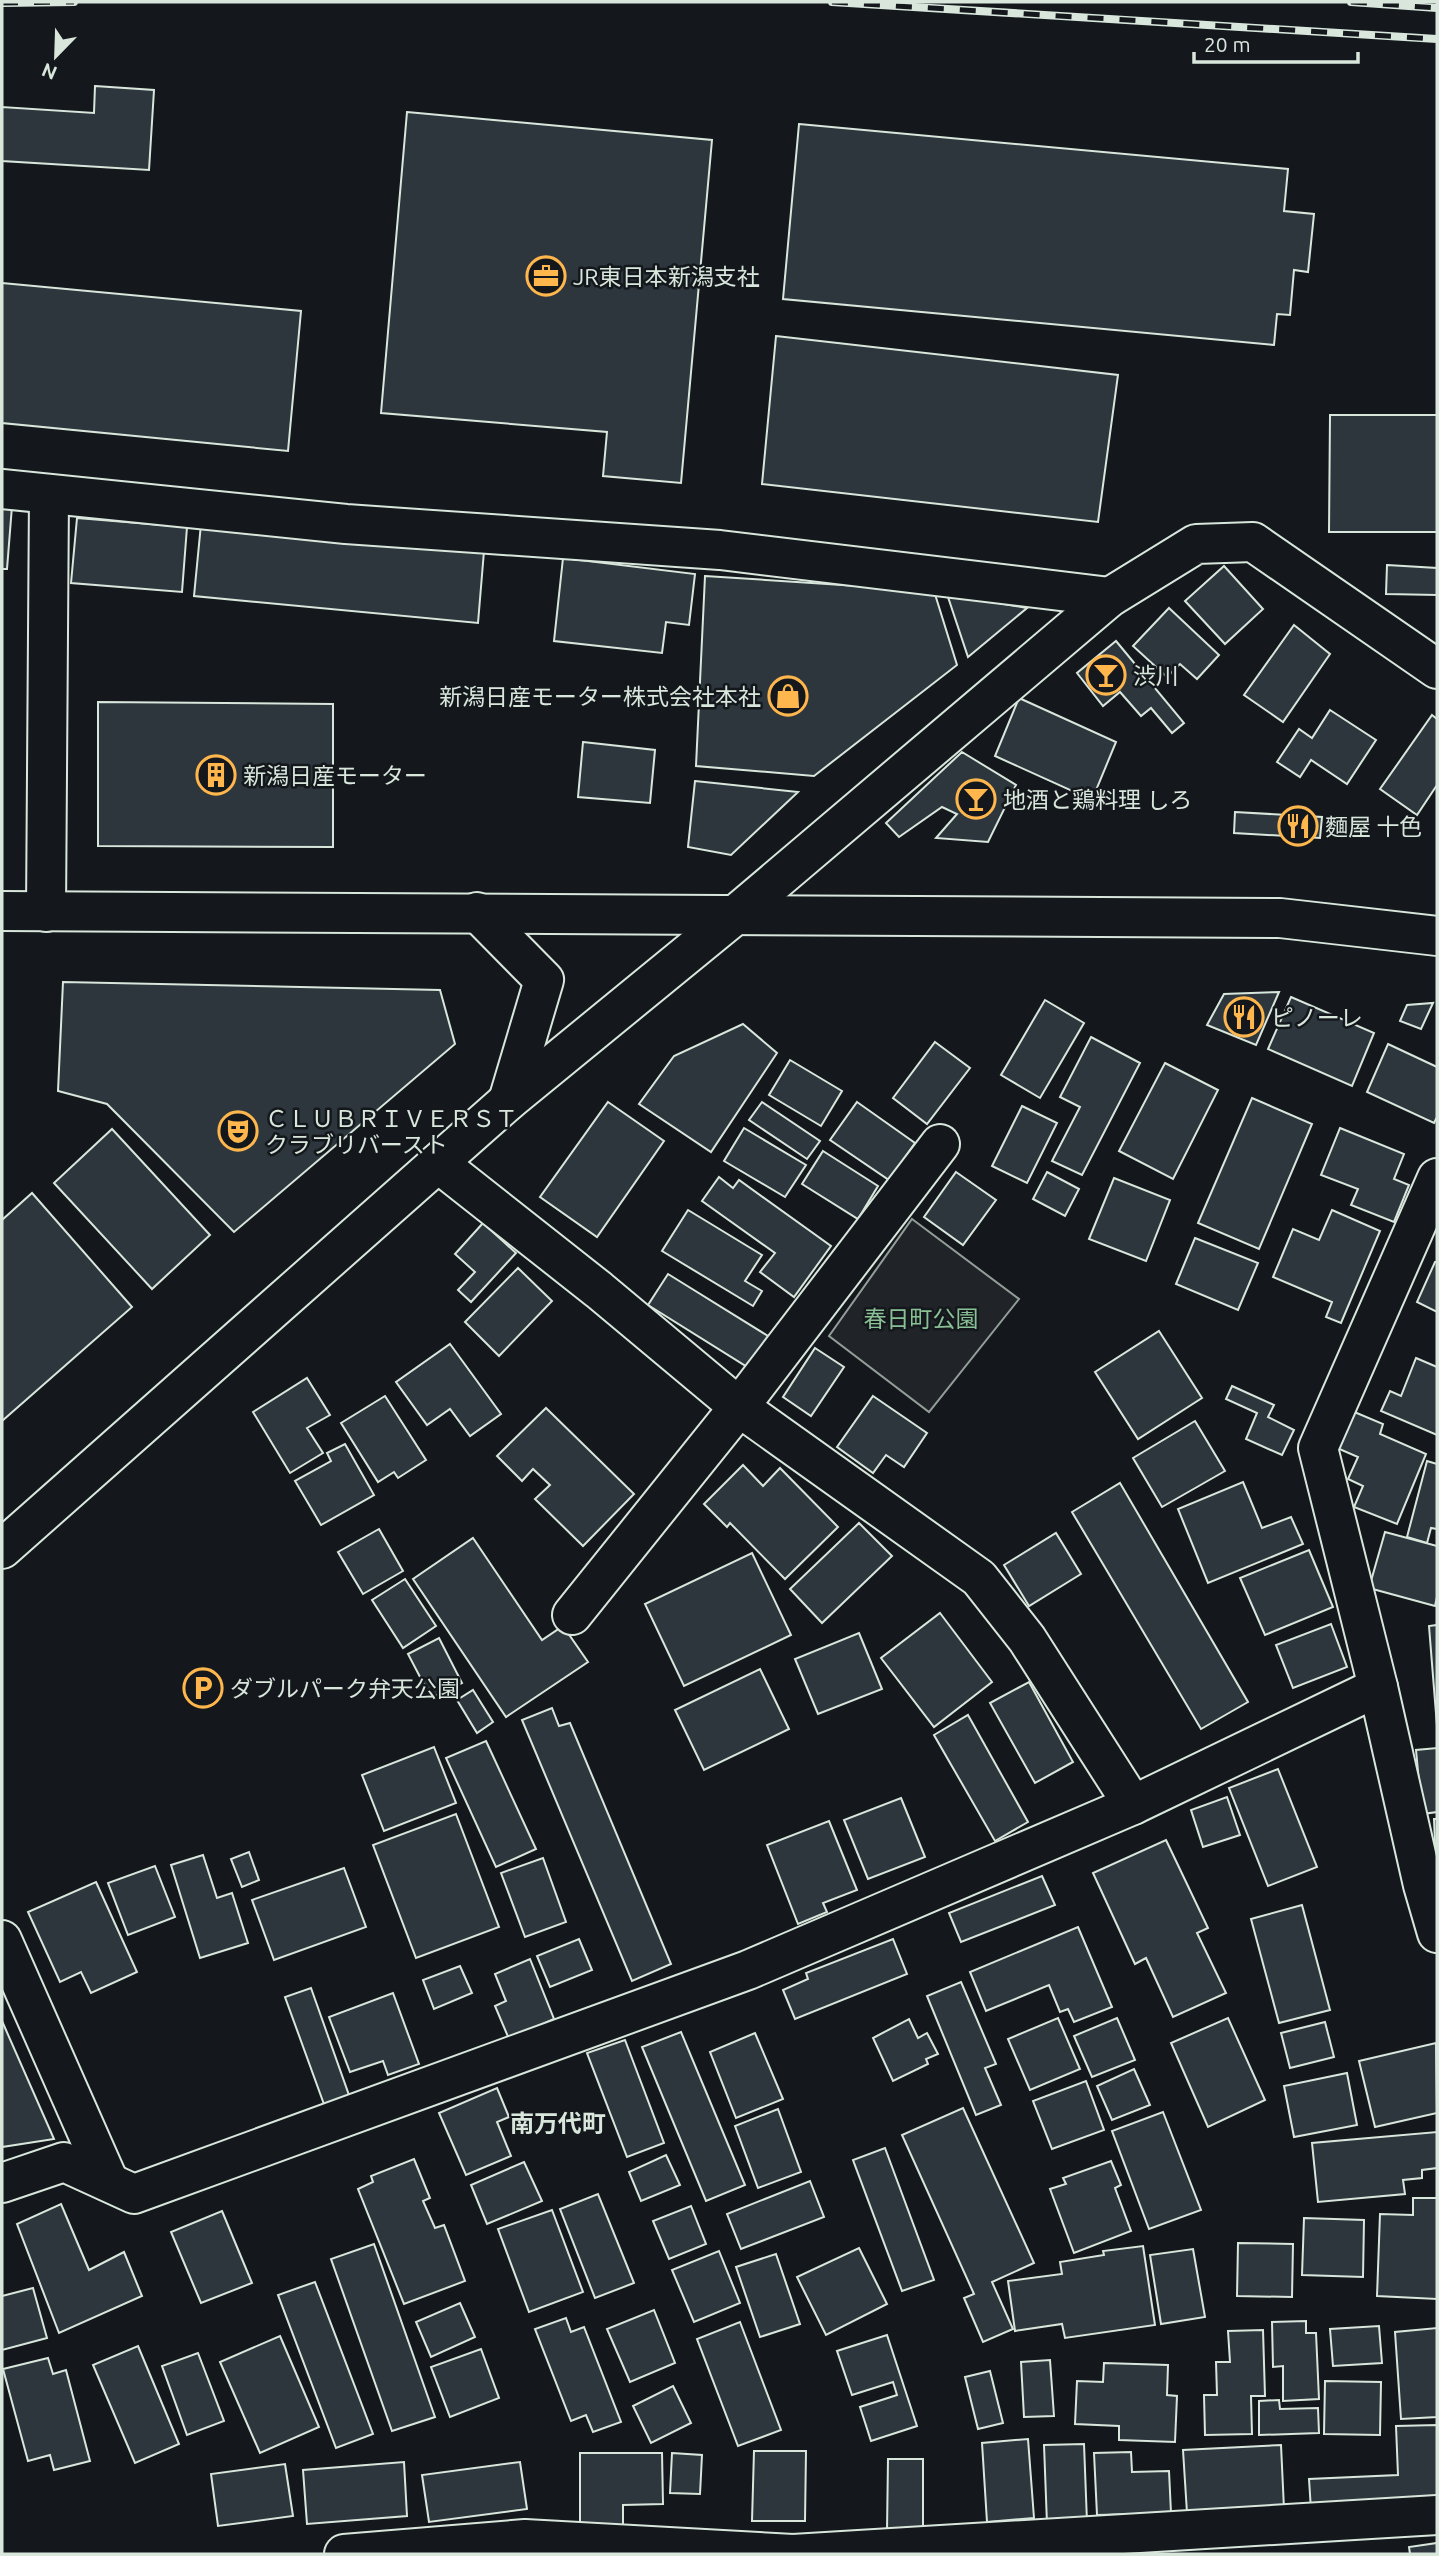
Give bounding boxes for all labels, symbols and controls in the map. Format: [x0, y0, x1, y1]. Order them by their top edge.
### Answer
north arrow [21, 21, 91, 91]
scale bar [1194, 21, 1358, 65]
text: 20 m [1204, 32, 1251, 56]
text: N [39, 59, 60, 85]
office icon: JR東日本新潟支社 [525, 255, 567, 297]
place label: JR東日本新潟支社 [573, 264, 760, 289]
bar icon: 渋川 [1085, 654, 1127, 696]
place label: 渋川 [1133, 663, 1179, 688]
shop icon: 新潟日産モーター株式会社本社 [767, 675, 809, 717]
place label: 新潟日産モーター株式会社本社 [439, 684, 761, 709]
building icon: 新潟日産モーター [195, 754, 237, 796]
place label: 新潟日産モーター [243, 763, 427, 788]
bar icon: 地酒と鶏料理 しろ [955, 778, 997, 820]
place label: 地酒と鶏料理 しろ [1003, 787, 1192, 812]
restaurant icon: 麵屋 十色 [1277, 805, 1319, 847]
place label: 麵屋 十色 [1325, 814, 1422, 839]
restaurant icon: ピノーレ [1223, 996, 1265, 1038]
place label: ピノーレ [1271, 1005, 1363, 1030]
place label: ＣＬＵＢＲＩＶＥＲＳＴ クラブリバースト [265, 1106, 518, 1157]
theatre icon: ＣＬＵＢＲＩＶＥＲＳＴ クラブリバースト [217, 1110, 259, 1152]
park label: 春日町公園 [864, 1306, 979, 1331]
parking icon: ダブルパーク弁天公園 [182, 1667, 224, 1709]
place label: ダブルパーク弁天公園 [230, 1676, 460, 1701]
district label: 南万代町 [510, 2110, 606, 2137]

